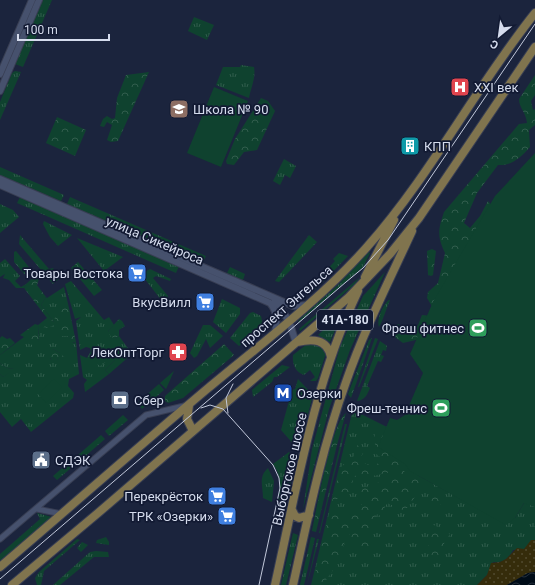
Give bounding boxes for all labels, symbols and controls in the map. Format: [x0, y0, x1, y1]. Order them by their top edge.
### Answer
scale bar [18, 16, 109, 42]
north arrow [479, 16, 519, 56]
text: 100 m [24, 23, 58, 37]
text: С [488, 37, 501, 52]
hospital icon: XXI век [449, 76, 471, 98]
place label: XXI век [474, 80, 518, 95]
school or university icon: Школа № 90 [168, 98, 190, 120]
place label: Школа № 90 [193, 102, 268, 117]
building icon: КПП [399, 135, 421, 157]
place label: КПП [424, 139, 451, 154]
street label: улица Сикейроса [104, 213, 206, 268]
supermarket icon: Товары Востока [126, 262, 148, 284]
street label: проспект Энгельса [237, 262, 335, 350]
place label: Товары Востока [24, 266, 123, 281]
supermarket icon: ВкусВилл [194, 291, 216, 313]
place label: ВкусВилл [132, 295, 191, 310]
road number: 41А-180 [317, 310, 373, 330]
sports icon: Фреш фитнес [467, 317, 489, 339]
place label: Фреш фитнес [382, 321, 464, 336]
pharmacy icon: ЛекОптТорг [167, 341, 189, 363]
place label: ЛекОптТорг [91, 345, 165, 360]
metro station icon: Озерки [272, 382, 294, 404]
place label: Озерки [297, 386, 341, 401]
bank icon: Сбер [109, 389, 131, 411]
place label: Сбер [134, 393, 164, 408]
sports icon: Фреш-теннис [430, 397, 452, 419]
place label: Фреш-теннис [347, 401, 427, 416]
street label: Выборгское шоссе [269, 411, 310, 527]
public building icon: СДЭК [30, 449, 52, 471]
place label: СДЭК [55, 453, 91, 468]
supermarket icon: Перекрёсток [206, 485, 228, 507]
place label: Перекрёсток [124, 489, 203, 504]
supermarket icon: ТРК «Озерки» [216, 505, 238, 527]
place label: ТРК «Озерки» [129, 509, 213, 524]

